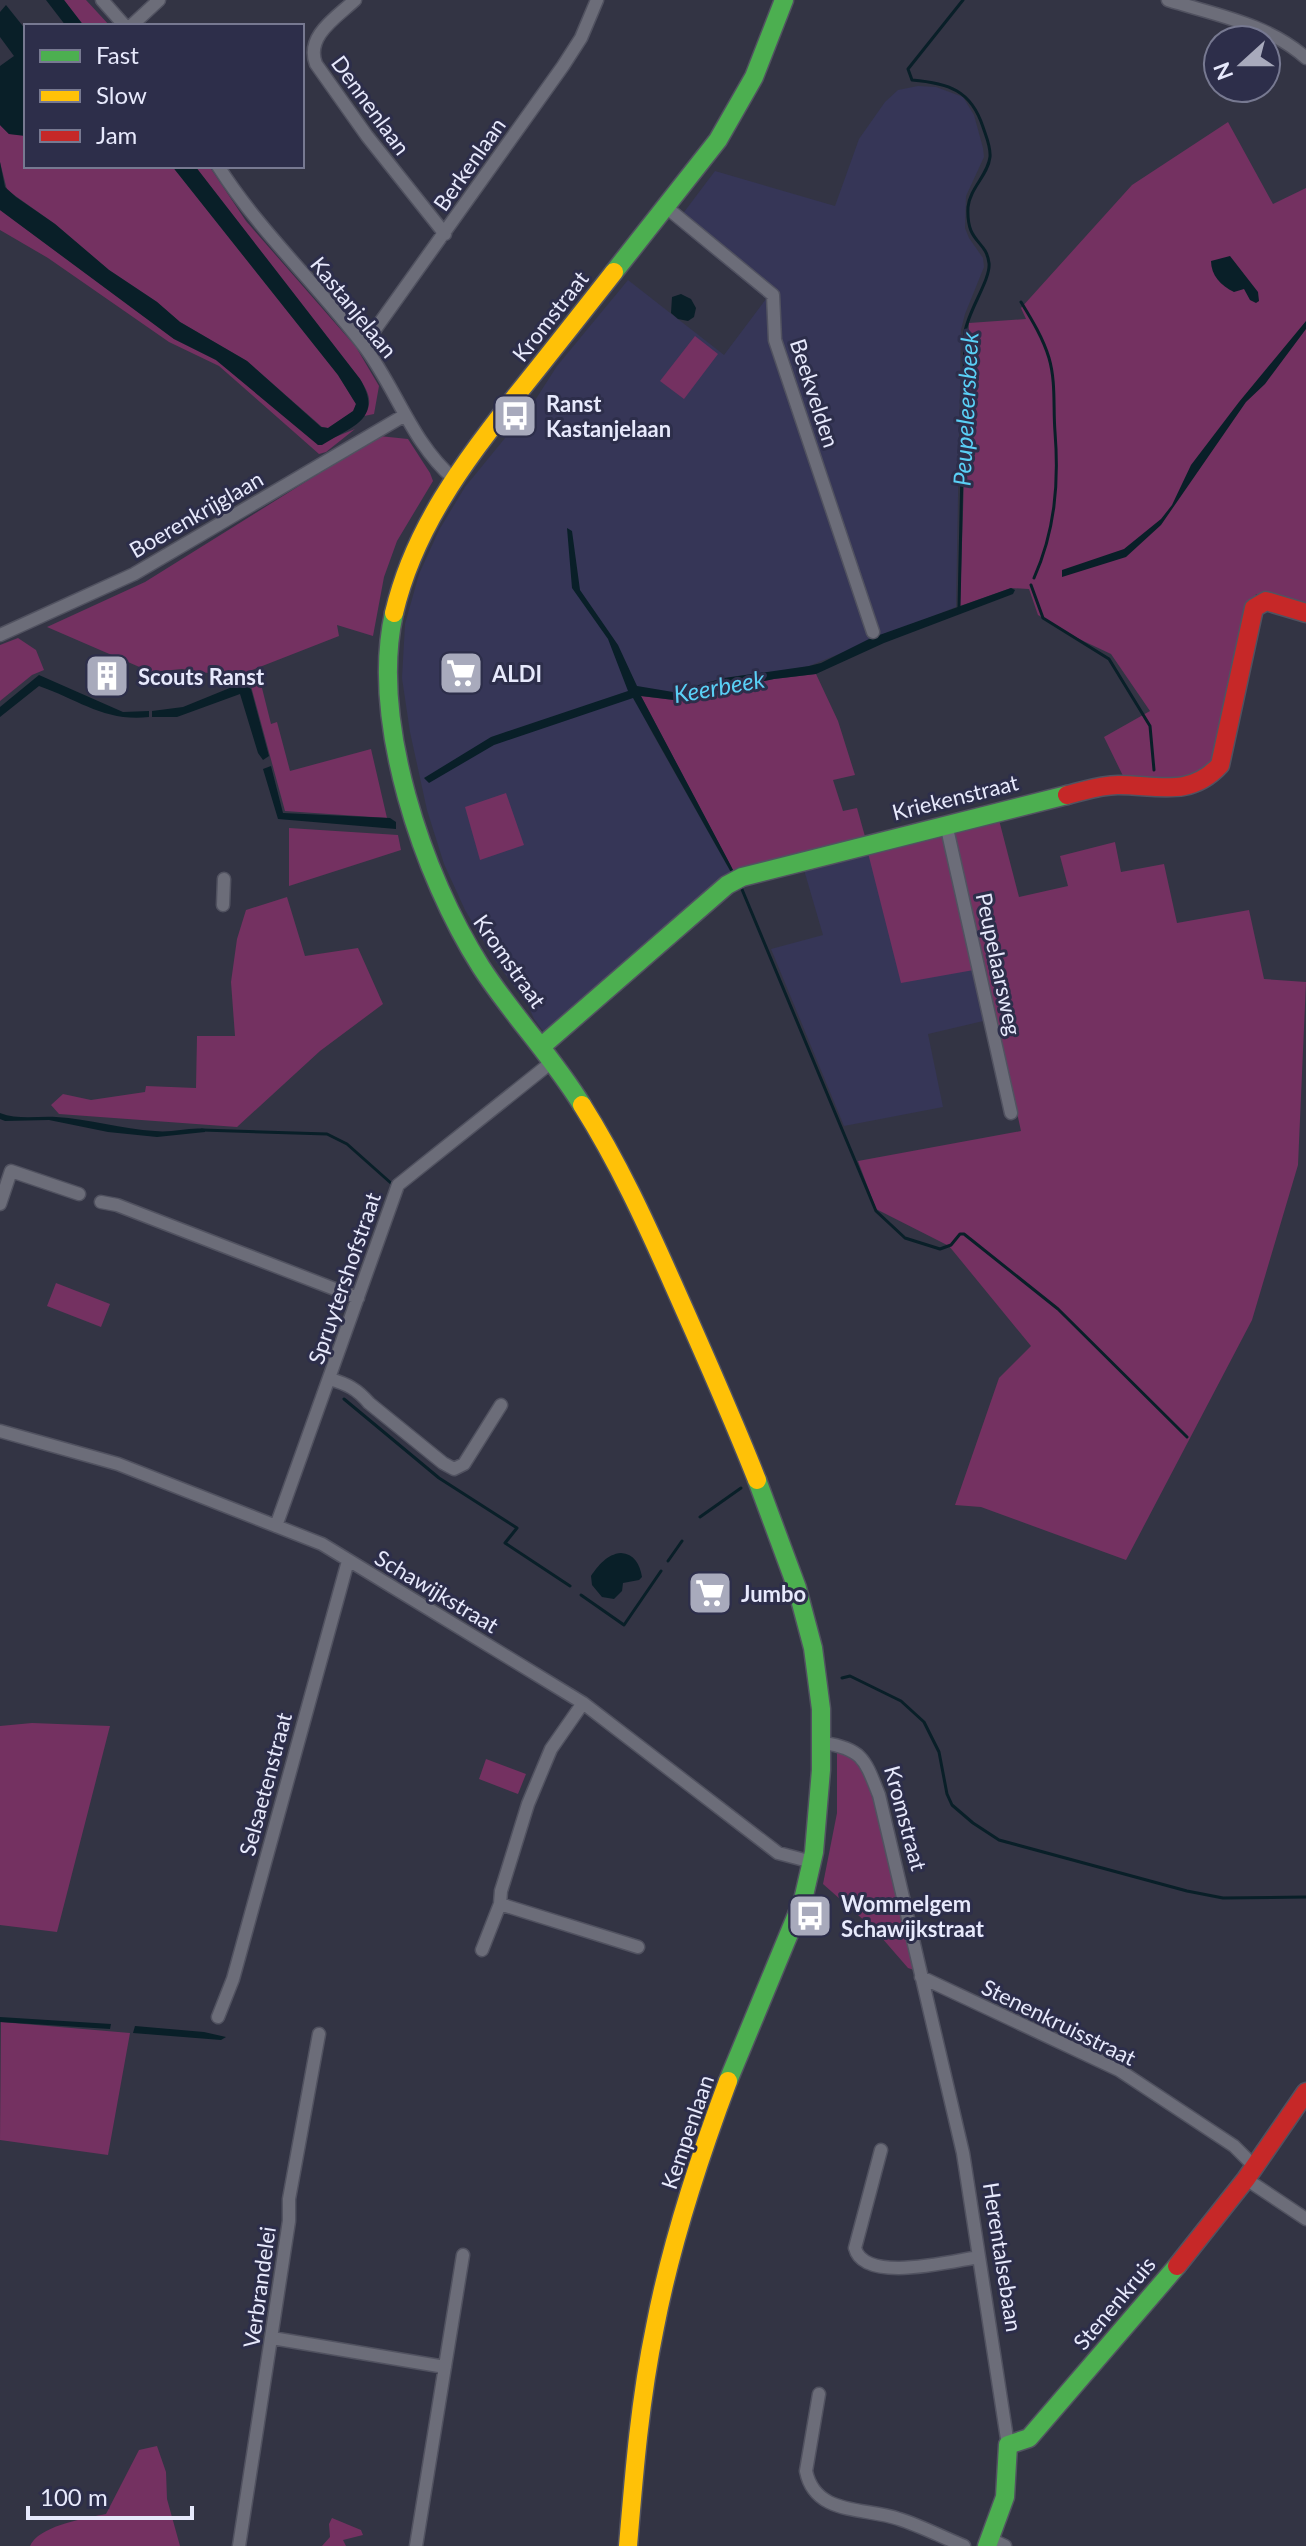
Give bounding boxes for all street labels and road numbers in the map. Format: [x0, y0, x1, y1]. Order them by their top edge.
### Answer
street label: Dennenlaan [326, 50, 416, 160]
street label: Berkenlaan [427, 112, 511, 216]
street label: Kastanjelaan [305, 251, 403, 363]
street label: Kromstraat [506, 265, 594, 367]
street label: Beekvelden [785, 335, 845, 451]
street label: Boerenkrijglaan [124, 465, 268, 563]
street label: Kriekenstraat [889, 768, 1021, 826]
street label: Peupelaarsweg [971, 890, 1027, 1038]
street label: Kromstraat [468, 909, 552, 1013]
street label: Spruytershofstraat [302, 1189, 386, 1367]
street label: Schawijkstraat [370, 1544, 504, 1639]
street label: Selsaetenstraat [233, 1709, 297, 1859]
street label: Kromstraat [879, 1763, 933, 1874]
street label: Stenenkruisstraat [978, 1973, 1141, 2071]
street label: Kempenlaan [655, 2071, 719, 2193]
street label: Herentalsebaan [978, 2180, 1028, 2334]
street label: Verbrandelei [237, 2225, 281, 2349]
street label: Stenenkruis [1067, 2251, 1161, 2355]

